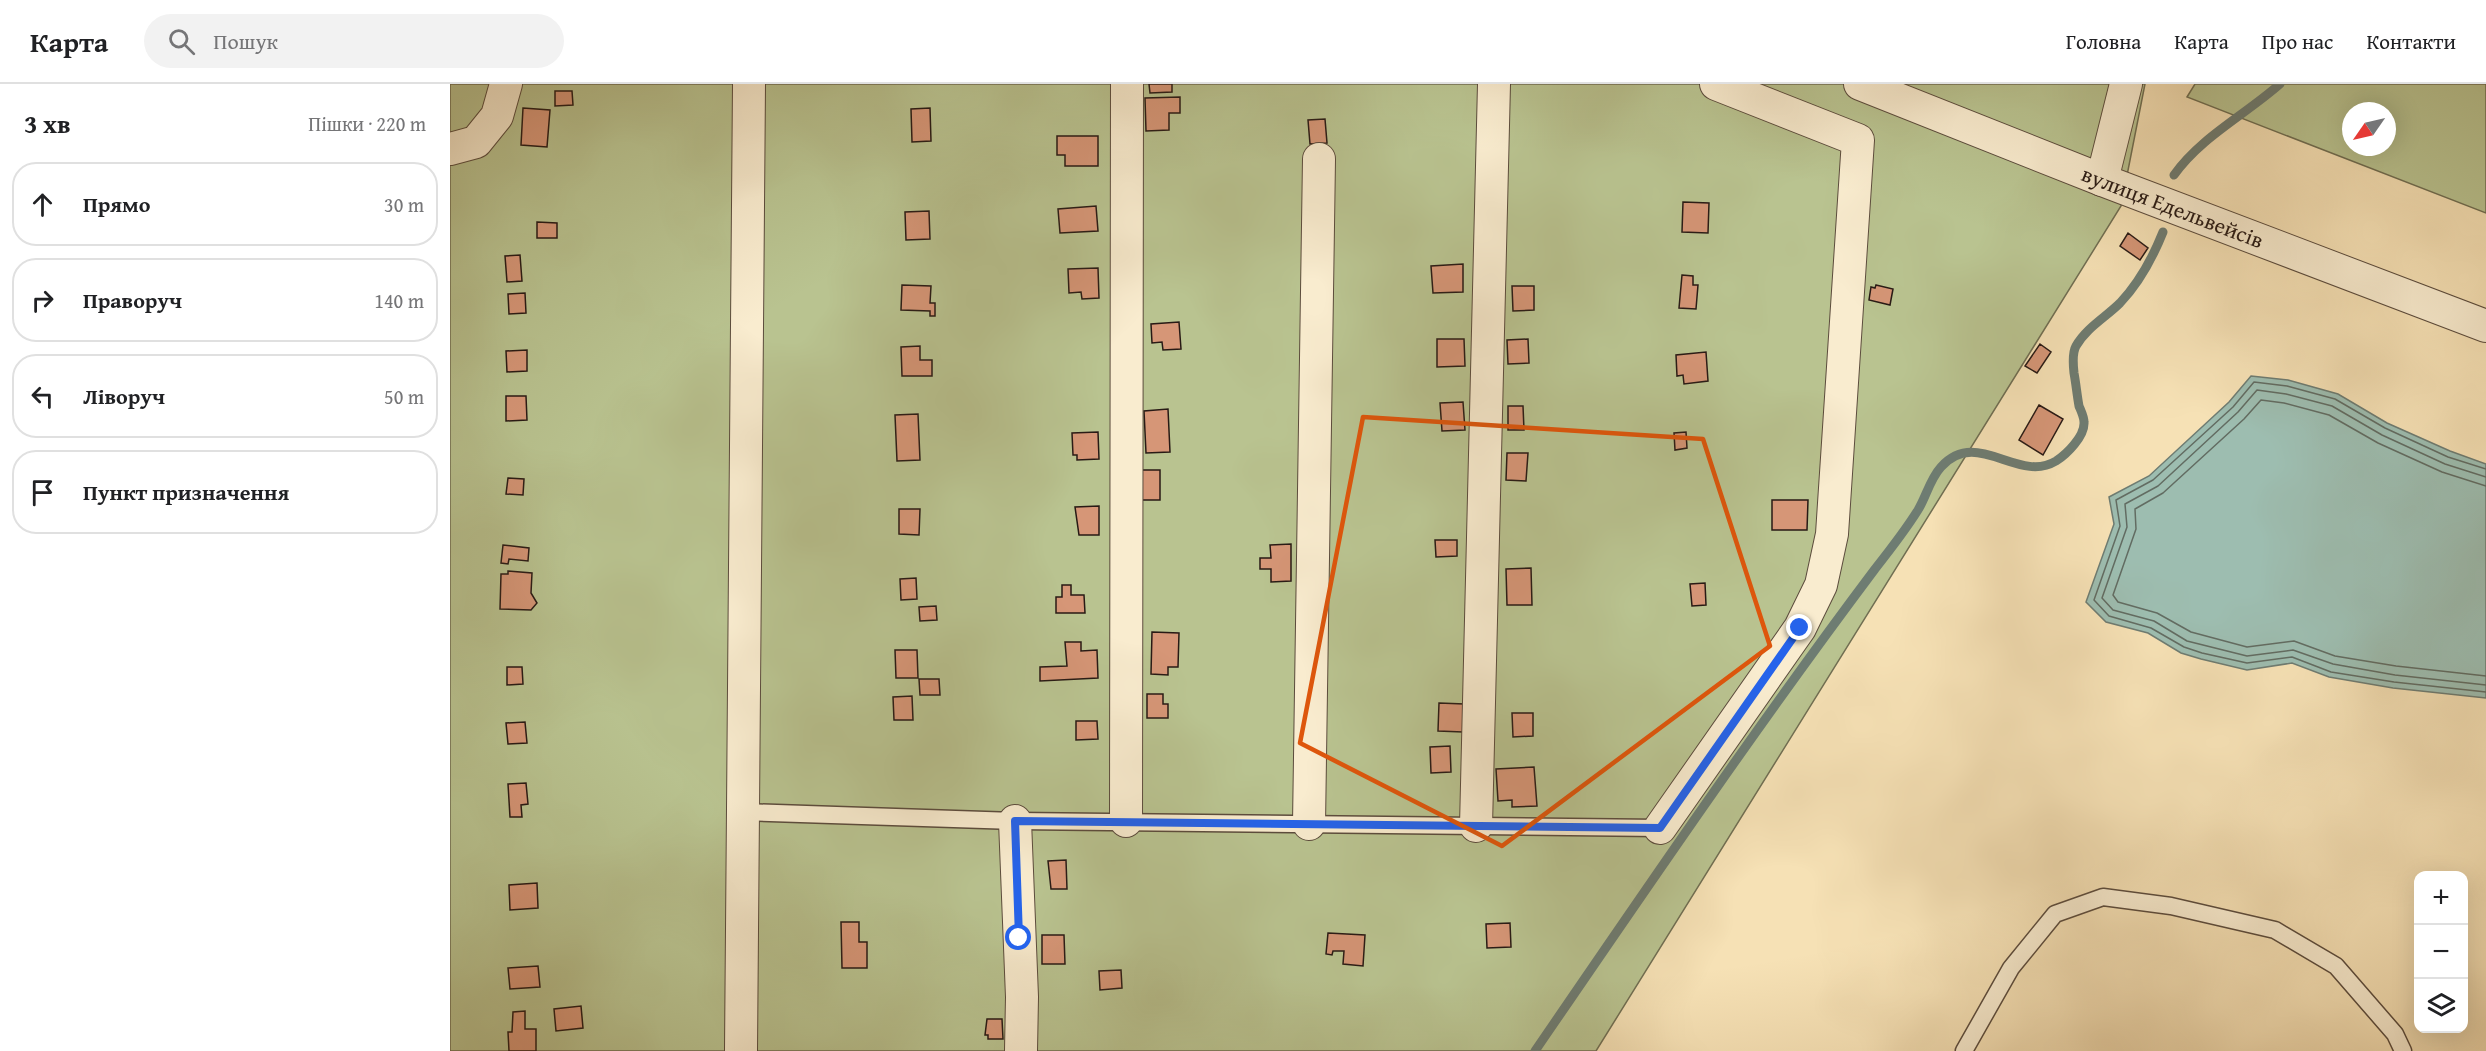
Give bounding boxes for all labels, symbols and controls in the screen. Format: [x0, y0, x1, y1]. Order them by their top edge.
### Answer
search box [144, 14, 564, 68]
text: Карта [30, 21, 108, 62]
icon: search [165, 25, 198, 58]
text: Пошук [213, 25, 278, 57]
text: Головна [2066, 26, 2141, 57]
text: Карта [2174, 26, 2229, 57]
text: Про нас [2262, 26, 2333, 57]
text: Контакти [2366, 26, 2456, 57]
north arrow [2342, 102, 2396, 156]
text: 3 хв [24, 104, 71, 143]
text: Пішки · 220 m [308, 109, 426, 138]
street label: вулиця Едельвейсів [2077, 158, 2268, 256]
icon: ahead [26, 188, 59, 221]
text: Прямо [83, 188, 150, 220]
text: 30 m [384, 190, 424, 219]
icon: right [26, 284, 59, 317]
text: Праворуч [83, 284, 182, 316]
text: 140 m [374, 286, 424, 315]
icon: left [26, 380, 59, 413]
text: Ліворуч [83, 380, 165, 412]
text: 50 m [384, 382, 424, 411]
icon: arrive [26, 476, 59, 509]
text: Пункт призначення [83, 476, 289, 508]
route end [1786, 614, 1812, 640]
map controls [2414, 871, 2468, 1033]
button: + [2414, 871, 2468, 925]
route start [1005, 924, 1031, 950]
button: − [2414, 925, 2468, 979]
button: layers [2414, 979, 2468, 1033]

